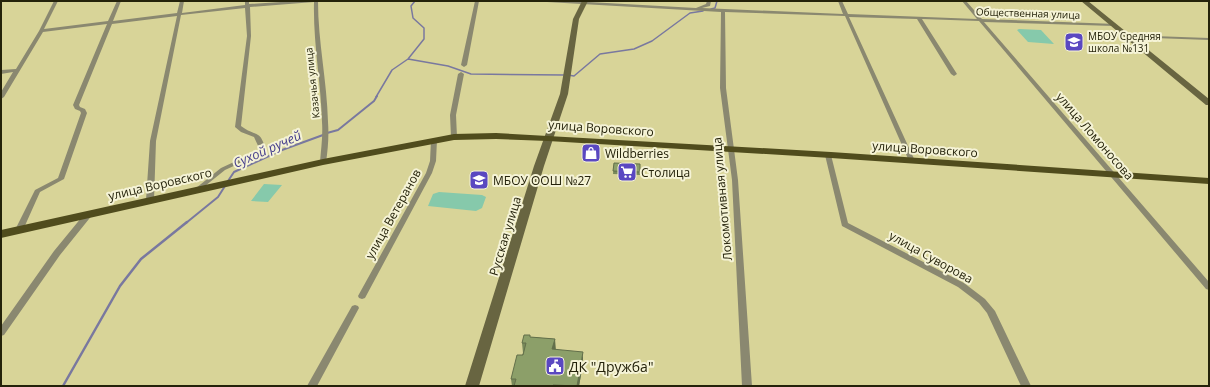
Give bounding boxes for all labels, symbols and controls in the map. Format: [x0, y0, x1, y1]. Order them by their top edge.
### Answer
street label: Общественная улица [976, 4, 1080, 22]
place label: МБОУ Средняя школа №131 [1088, 29, 1161, 55]
school or university icon: МБОУ Средняя школа №131 [1063, 31, 1085, 53]
street label: Казачья улица [301, 47, 323, 119]
street label: улица Ломоносова [1052, 89, 1138, 183]
street label: улица Воровского [548, 116, 654, 140]
water label: Сухой ручей [230, 126, 304, 172]
street label: Локомотивная улица [708, 137, 736, 261]
street label: улица Воровского [872, 137, 978, 161]
shop icon: Wildberries [580, 142, 602, 164]
place label: Wildberries [605, 145, 669, 162]
supermarket icon: Столица [616, 161, 638, 183]
street label: улица Воровского [107, 164, 213, 204]
place label: Столица [641, 164, 690, 181]
street label: улица Ветеранов [361, 166, 425, 262]
school or university icon: МБОУ ООШ №27 [468, 169, 490, 191]
place label: МБОУ ООШ №27 [493, 172, 591, 189]
street label: Русская улица [485, 194, 525, 278]
street label: улица Суворова [886, 227, 976, 287]
public building icon: ДК "Дружба" [544, 355, 566, 377]
place label: ДК "Дружба" [569, 357, 653, 376]

